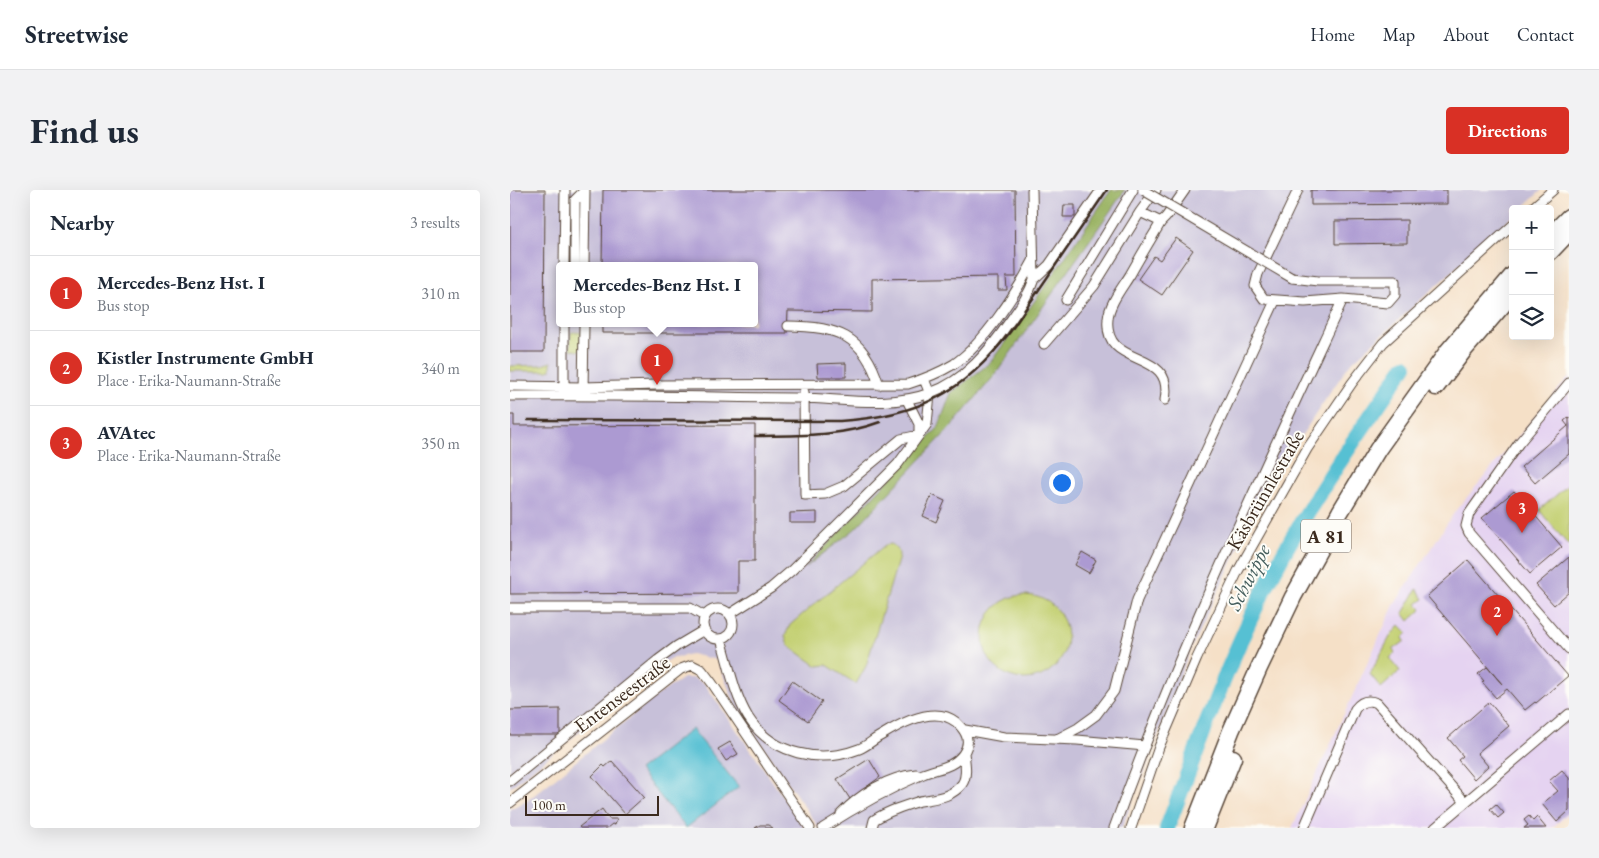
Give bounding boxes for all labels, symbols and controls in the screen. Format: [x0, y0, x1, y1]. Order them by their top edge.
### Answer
text: Streetwise [25, 19, 128, 50]
text: Home [1310, 23, 1355, 46]
text: Map [1383, 23, 1415, 46]
text: About [1443, 23, 1489, 46]
text: Contact [1517, 23, 1574, 46]
button: Directions [1446, 107, 1569, 154]
text: Find us [30, 108, 139, 153]
map controls [1509, 205, 1554, 340]
button: + [1509, 205, 1554, 250]
text: Nearby [50, 209, 114, 236]
text: 3 results [410, 212, 460, 233]
button: − [1509, 250, 1554, 295]
popup [556, 262, 758, 327]
text: Mercedes-Benz Hst. I [97, 270, 265, 295]
text: Mercedes-Benz Hst. I [573, 272, 741, 297]
text: 1 [62, 283, 70, 304]
text: 310 m [421, 283, 460, 304]
text: Bus stop [97, 295, 150, 316]
button: layers [1509, 295, 1554, 340]
text: Bus stop [573, 297, 626, 318]
pin: 1 [641, 344, 673, 385]
text: Kistler Instrumente GmbH [97, 345, 314, 370]
text: 2 [62, 358, 70, 379]
text: 340 m [421, 358, 460, 379]
text: Place · Erika-Naumann-Straße [97, 370, 281, 391]
text: AVAtec [97, 420, 156, 445]
street label: Käsbrünnlestraße [1220, 425, 1310, 555]
text: 3 [62, 433, 70, 454]
text: 350 m [421, 433, 460, 454]
text: Place · Erika-Naumann-Straße [97, 445, 281, 466]
your location [1049, 470, 1075, 496]
pin: 3 [1506, 492, 1538, 533]
road number: A 81 [1301, 520, 1351, 552]
water label: Schwippe [1219, 539, 1276, 616]
pin: 2 [1481, 595, 1513, 636]
street label: Entenseestraße [569, 649, 675, 739]
scale bar [525, 793, 659, 816]
text: 100 m [532, 796, 566, 814]

